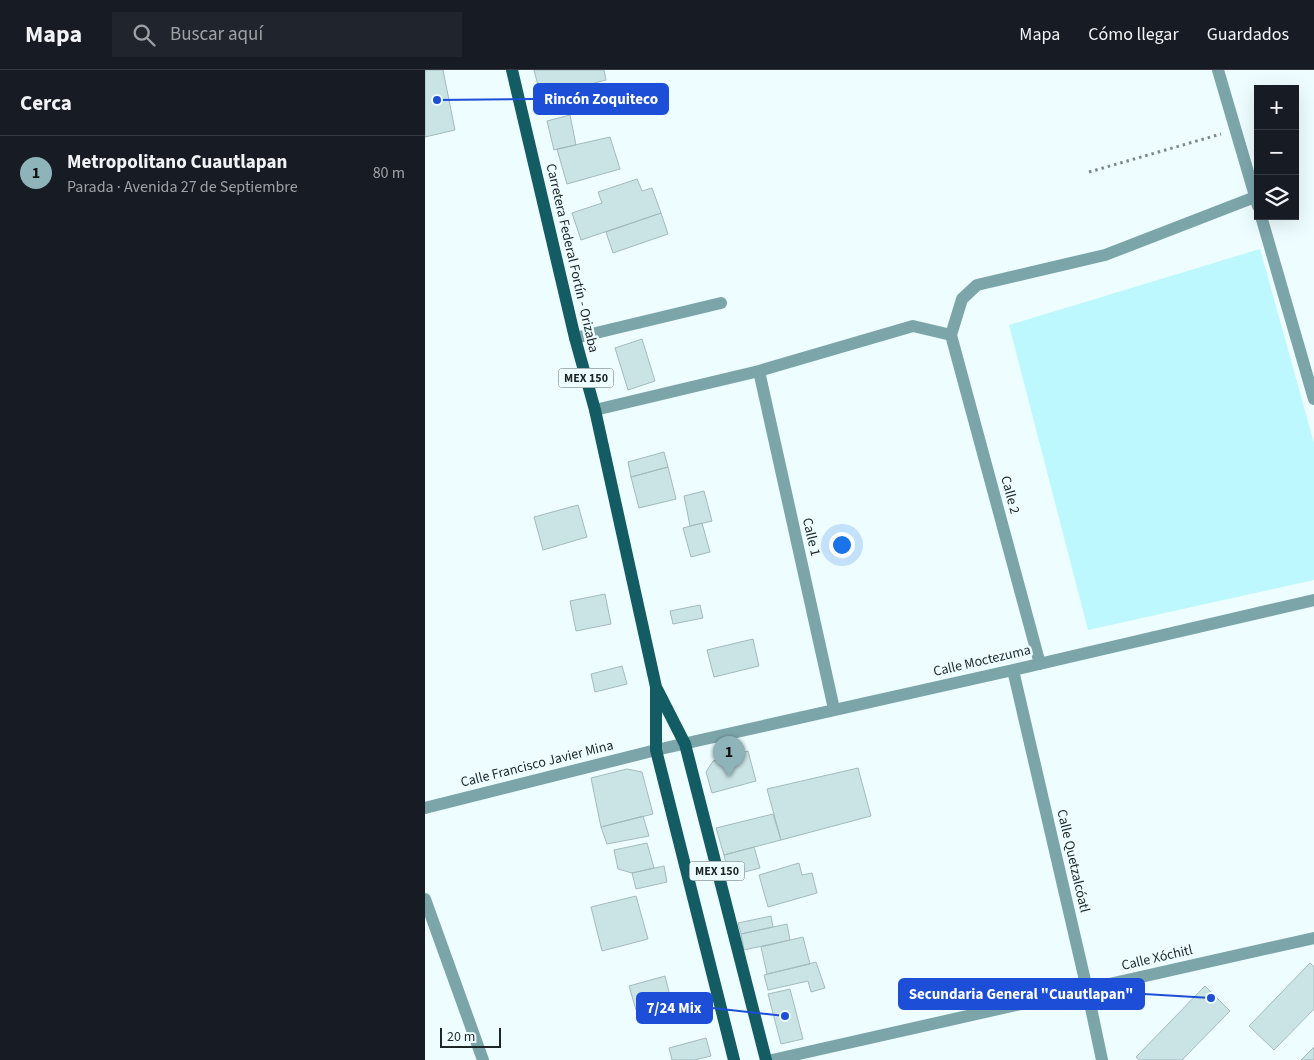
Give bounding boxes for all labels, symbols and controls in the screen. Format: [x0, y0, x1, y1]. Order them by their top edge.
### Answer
search box [112, 12, 462, 57]
text: Mapa [25, 17, 82, 52]
icon: search [130, 21, 158, 49]
text: Buscar aquí [170, 21, 263, 48]
text: Mapa [1019, 22, 1060, 47]
text: Cómo llegar [1088, 22, 1179, 47]
text: Guardados [1207, 22, 1289, 47]
callout: Rincón Zoquiteco [534, 84, 668, 114]
map controls [1254, 85, 1299, 220]
button: + [1254, 85, 1299, 130]
text: Cerca [20, 88, 72, 118]
text: Rincón Zoquiteco [544, 89, 658, 110]
button: − [1254, 130, 1299, 175]
text: Metropolitano Cuautlapan [67, 149, 287, 176]
street label: Carretera Federal Fortín - Orizaba [540, 161, 604, 355]
text: 1 [32, 162, 40, 184]
text: 80 m [373, 162, 405, 184]
button: layers [1254, 175, 1299, 220]
text: Parada · Avenida 27 de Septiembre [67, 176, 298, 198]
road number: MEX 150 [559, 368, 613, 388]
street label: Calle 2 [995, 474, 1025, 516]
street label: Calle 1 [797, 516, 825, 558]
your location [829, 532, 855, 558]
street label: Calle Moctezuma [931, 640, 1033, 682]
street label: Calle Francisco Javier Mina [459, 735, 615, 793]
pin: 1 [713, 736, 745, 777]
street label: Calle Quetzalcóatl [1051, 807, 1095, 915]
road number: MEX 150 [689, 861, 745, 880]
street label: Calle Xóchitl [1119, 940, 1195, 976]
callout: Secundaria General "Cuautlapan" [899, 979, 1144, 1009]
text: Secundaria General "Cuautlapan" [909, 984, 1133, 1005]
callout: 7/24 Mix [637, 993, 712, 1023]
text: 7/24 Mix [646, 998, 702, 1019]
scale bar [440, 1025, 501, 1048]
text: 20 m [447, 1027, 475, 1047]

